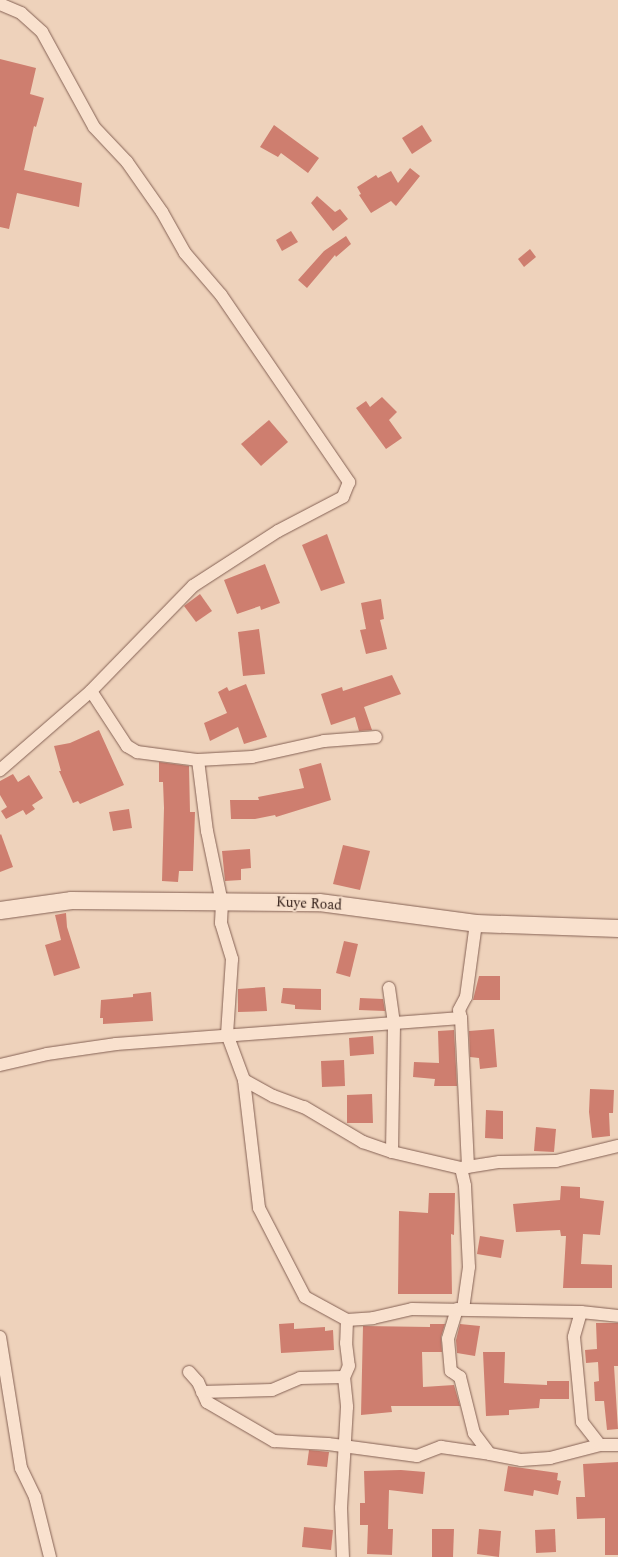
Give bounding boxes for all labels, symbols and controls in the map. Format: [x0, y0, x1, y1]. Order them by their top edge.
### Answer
street label: Kuye Road [276, 894, 342, 914]

